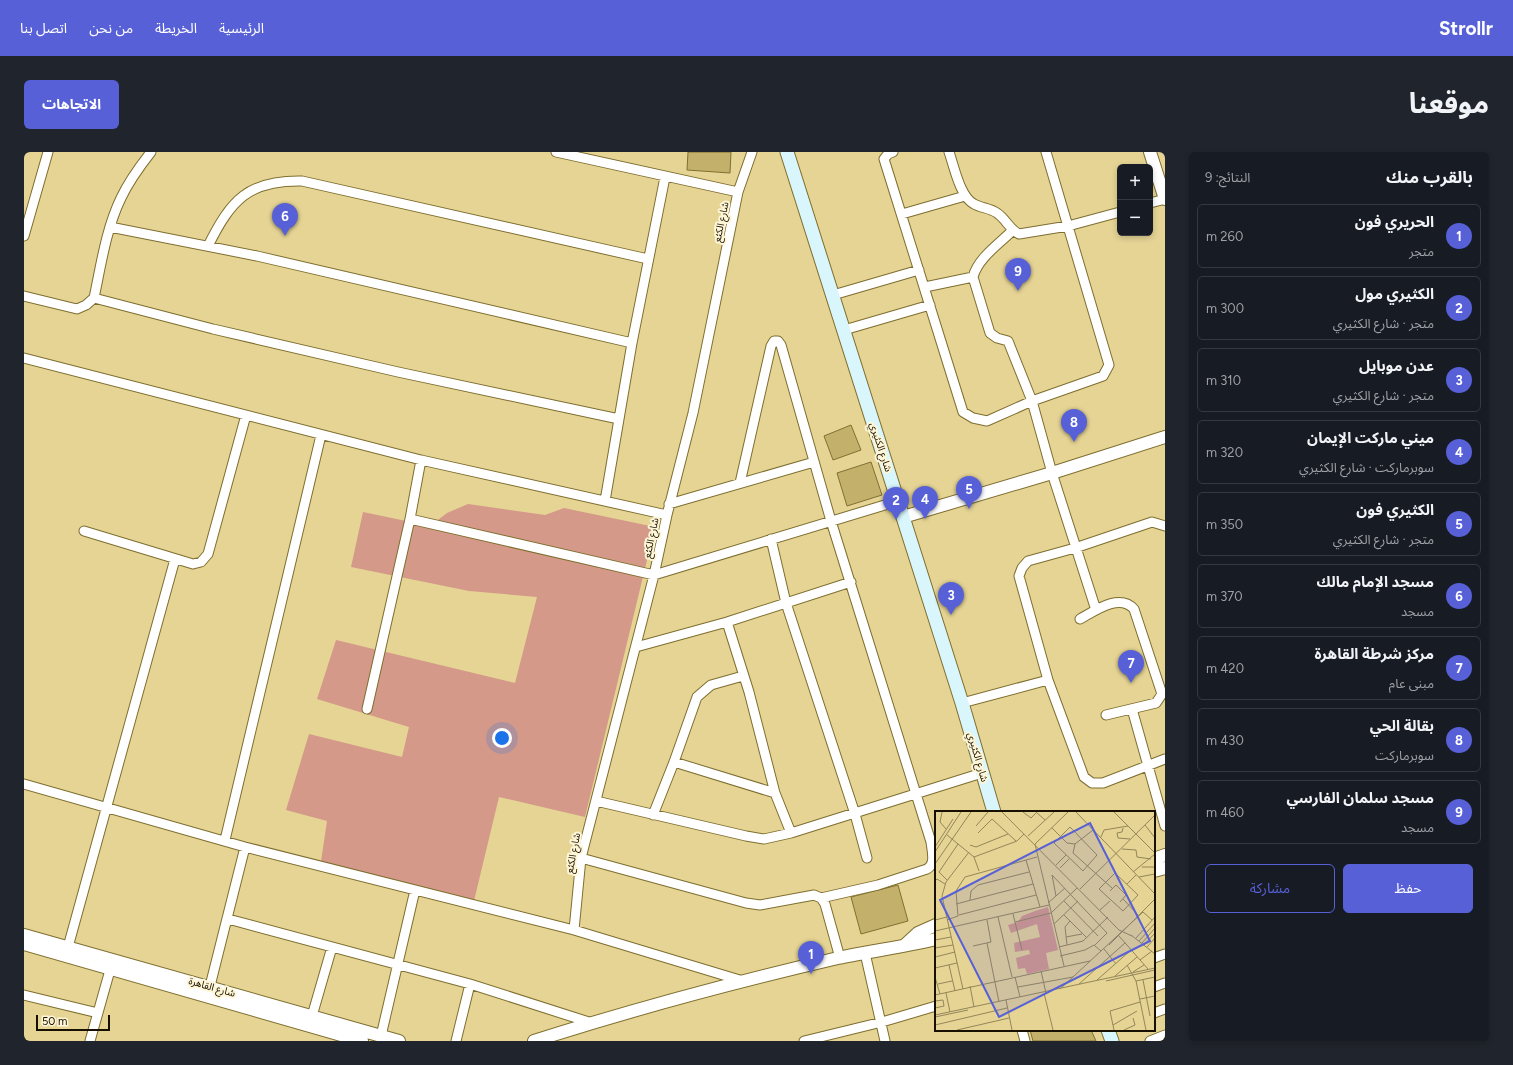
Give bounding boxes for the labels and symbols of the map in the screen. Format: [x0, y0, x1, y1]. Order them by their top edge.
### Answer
street label: شارع الكثع [710, 200, 733, 244]
pin: 6 [272, 203, 298, 236]
pin: 9 [1005, 258, 1031, 291]
pin: 8 [1061, 409, 1087, 442]
street label: شارع الكثيري [866, 421, 895, 474]
pin: 5 [956, 476, 982, 509]
pin: 4 [912, 486, 938, 519]
pin: 2 [883, 487, 909, 520]
street label: شارع الكثع [640, 516, 663, 560]
pin: 3 [938, 582, 964, 615]
pin: 7 [1118, 650, 1144, 683]
your location [492, 728, 512, 748]
street label: شارع الكثيري [963, 731, 991, 784]
inset map [935, 811, 1155, 1031]
street label: شارع الكثع [563, 831, 584, 875]
pin: 1 [798, 941, 824, 974]
street label: شارع القاهرة [187, 974, 237, 1001]
scale bar [36, 1013, 110, 1032]

